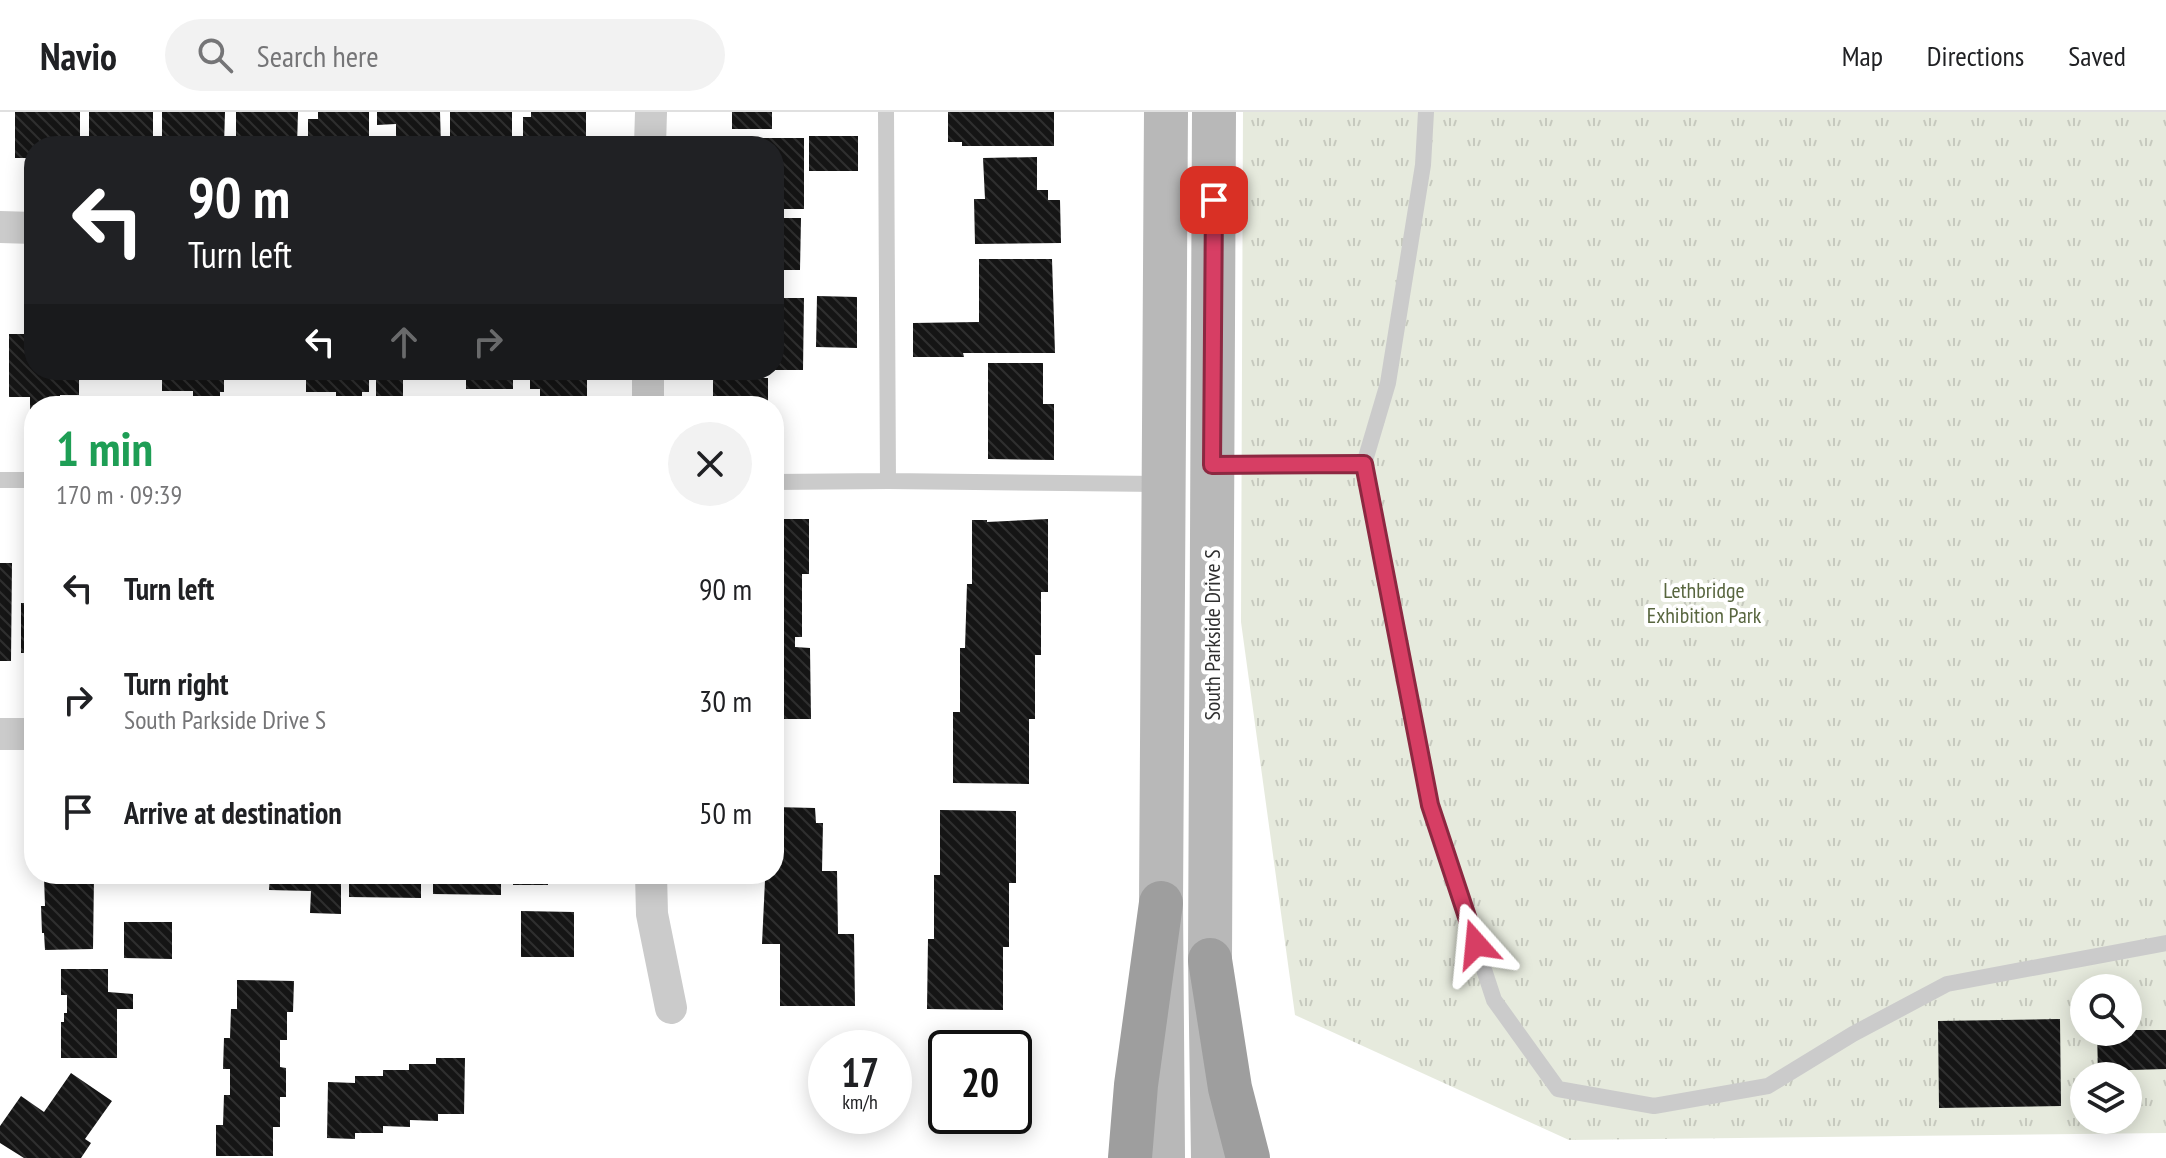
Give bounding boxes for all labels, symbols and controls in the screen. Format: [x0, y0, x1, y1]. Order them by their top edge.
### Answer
search box [165, 19, 725, 91]
text: Navio [40, 31, 117, 80]
icon: search [193, 33, 237, 77]
text: Search here [257, 36, 379, 75]
text: Map [1842, 37, 1883, 74]
text: Directions [1927, 37, 2024, 74]
text: Saved [2068, 37, 2126, 74]
text: 90 m [188, 161, 290, 233]
pin [1180, 166, 1248, 234]
icon: left [56, 168, 160, 272]
icon: arrive [1192, 178, 1236, 222]
text: Turn left [188, 231, 292, 278]
icon: left [298, 320, 342, 364]
icon: ahead [382, 320, 426, 364]
icon: right [466, 320, 510, 364]
text: 1 min [56, 417, 153, 479]
button: close [668, 422, 752, 506]
text: 170 m · 09:39 [56, 478, 182, 511]
street label: South Parkside Drive S [1198, 549, 1226, 721]
icon: left [56, 566, 100, 610]
text: Turn left [124, 569, 214, 608]
text: 90 m [699, 569, 752, 608]
park label: Lethbridge Exhibition Park [1647, 576, 1762, 629]
text: Turn right [124, 664, 228, 703]
icon: right [56, 678, 100, 722]
text: 30 m [699, 681, 752, 720]
text: South Parkside Drive S [124, 703, 326, 736]
icon: arrive [56, 790, 100, 834]
text: Arrive at destination [124, 793, 342, 832]
text: 50 m [699, 793, 752, 832]
position arrow [1434, 902, 1518, 986]
map controls [2070, 974, 2142, 1134]
button: search [2070, 974, 2142, 1046]
speed limit sign: 20 [928, 1030, 1032, 1134]
text: 17 [841, 1046, 879, 1098]
button: layers [2070, 1062, 2142, 1134]
text: km/h [842, 1089, 878, 1115]

